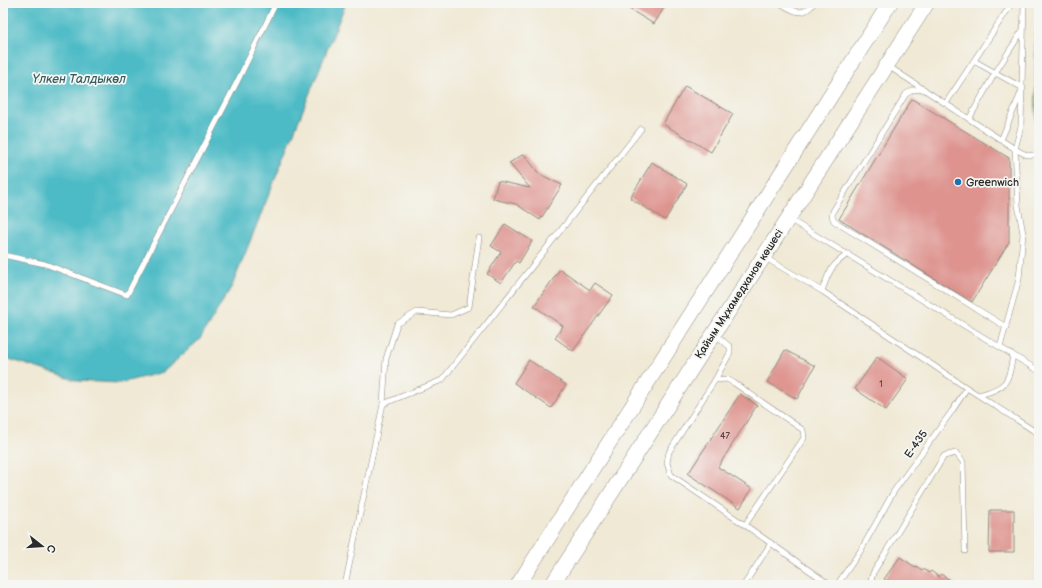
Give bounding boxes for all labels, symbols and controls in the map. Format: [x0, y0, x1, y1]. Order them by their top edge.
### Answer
water label: Үлкен Талдыкөл [32, 72, 126, 87]
place label: Greenwich [966, 176, 1019, 189]
marker: Greenwich [953, 177, 963, 187]
street label: Қайым Мұхамедханов көшесі [692, 227, 786, 361]
house number: 1 [879, 379, 883, 390]
street label: Е-435 [902, 428, 930, 460]
house number: 47 [720, 431, 731, 442]
north arrow [22, 526, 62, 566]
text: С [44, 543, 58, 555]

